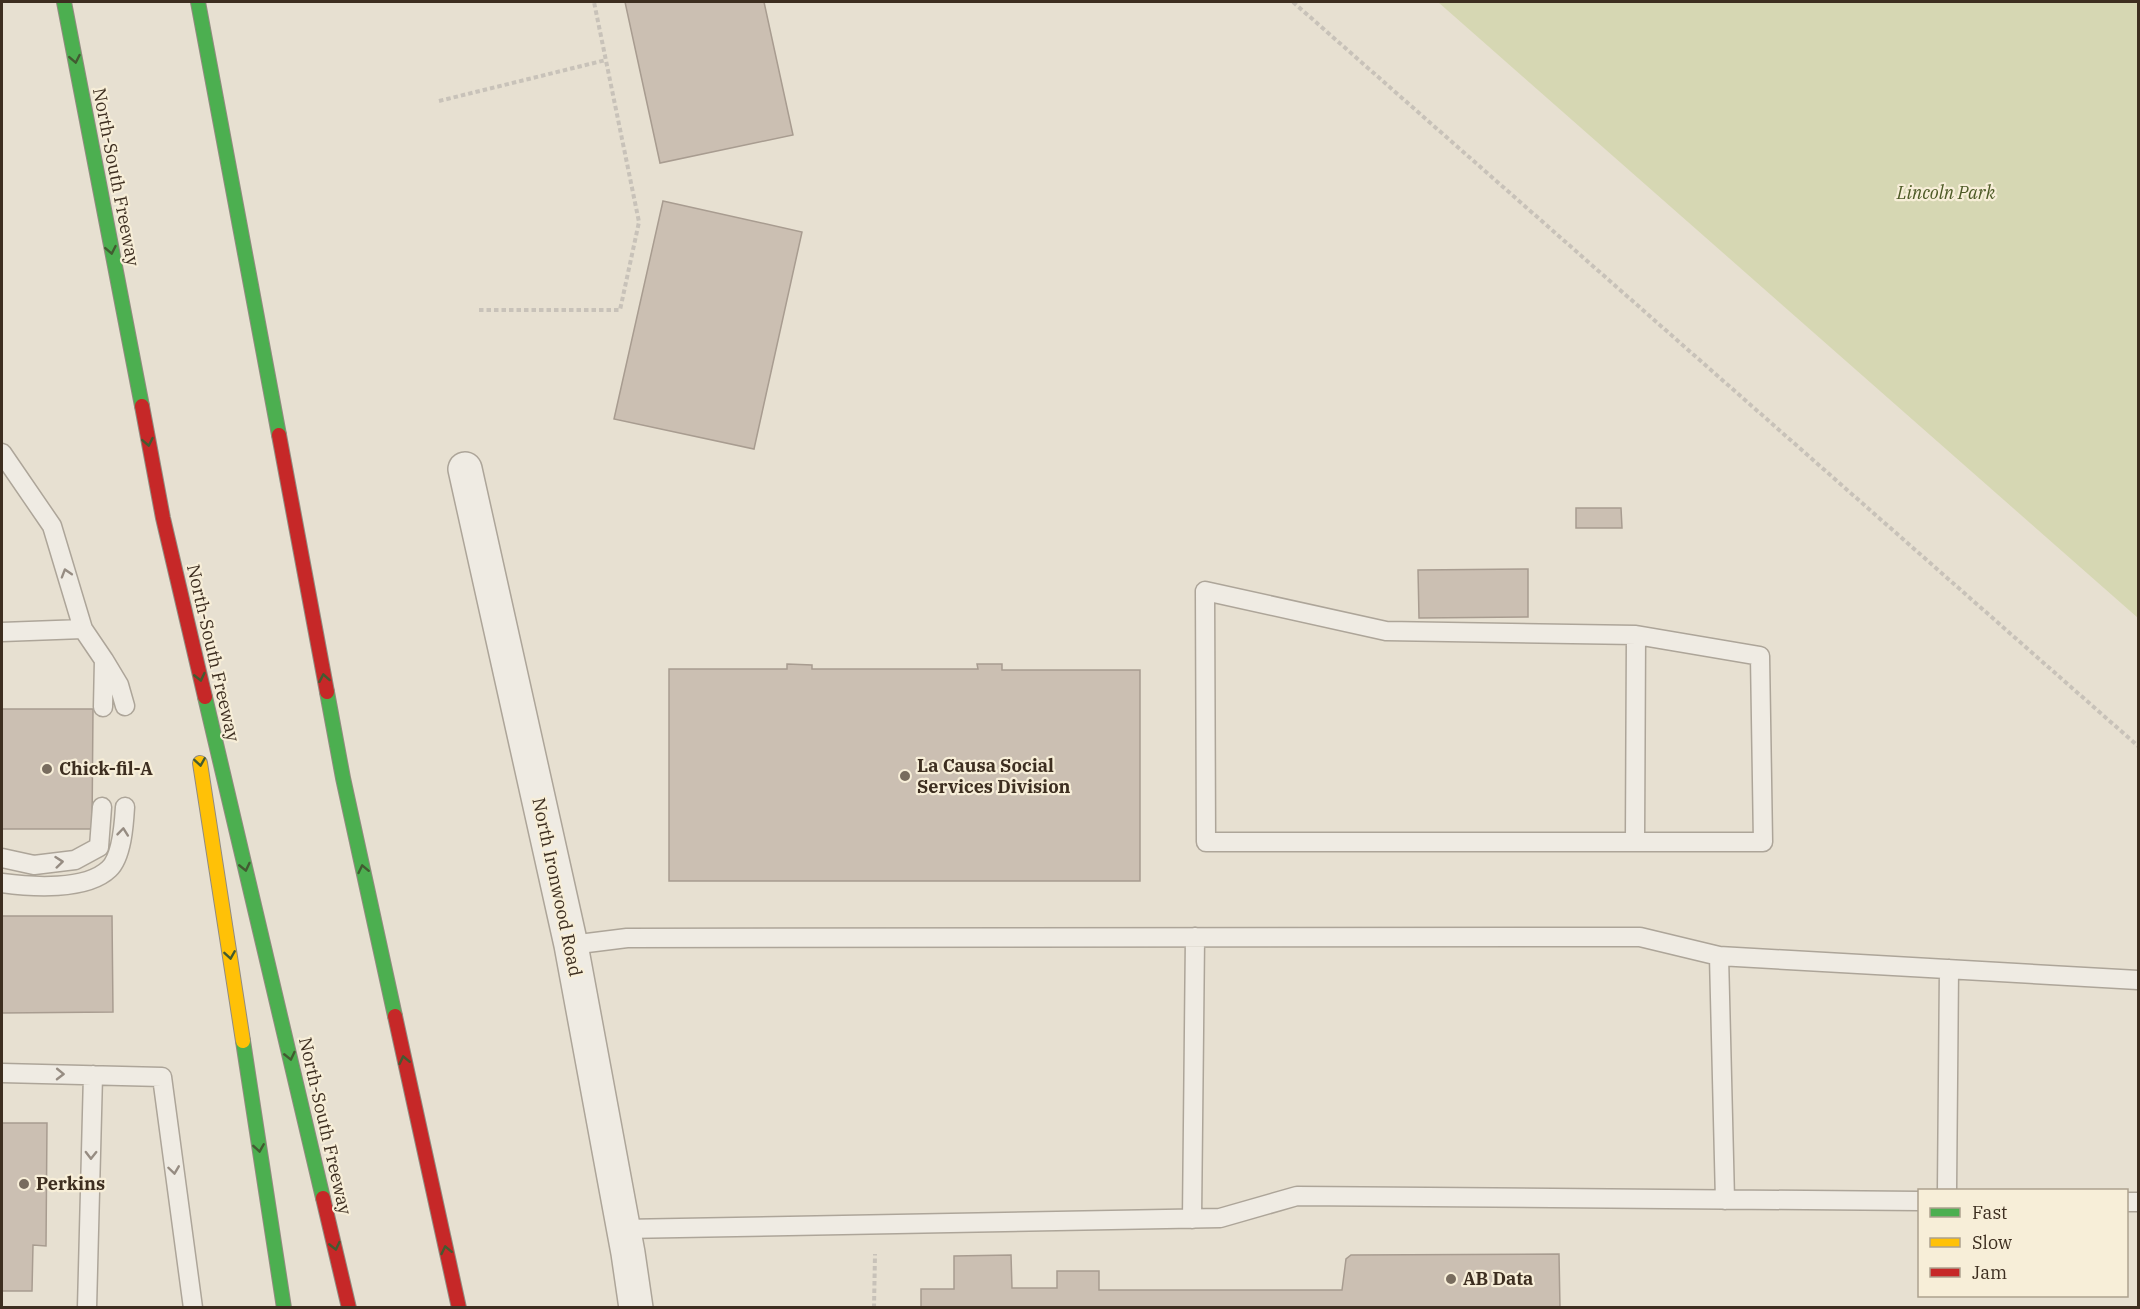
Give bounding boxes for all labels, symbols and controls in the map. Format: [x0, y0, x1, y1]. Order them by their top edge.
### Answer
one-way arrow [68, 54, 81, 64]
street label: North-South Freeway [88, 86, 145, 268]
park label: Lincoln Park [1896, 181, 1996, 204]
one-way arrow [104, 245, 117, 255]
one-way arrow [141, 437, 154, 447]
street label: North-South Freeway [182, 562, 245, 744]
one-way arrow [61, 568, 73, 579]
one-way arrow [193, 672, 206, 682]
one-way arrow [318, 674, 331, 684]
place label: La Causa Social Services Division [917, 754, 1071, 798]
place label: Chick-fil-A [59, 757, 153, 780]
one-way arrow [194, 758, 206, 767]
marker: Chick-fil-A [40, 762, 54, 776]
marker: La Causa Social Services Division [898, 769, 912, 783]
street label: North Ironwood Road [527, 795, 588, 978]
one-way arrow [116, 828, 129, 837]
one-way arrow [55, 856, 64, 869]
one-way arrow [238, 861, 251, 871]
one-way arrow [357, 865, 370, 875]
one-way arrow [223, 951, 235, 960]
street label: North-South Freeway [294, 1035, 357, 1217]
one-way arrow [282, 1051, 295, 1061]
one-way arrow [399, 1055, 412, 1065]
one-way arrow [55, 1068, 64, 1081]
one-way arrow [253, 1143, 265, 1153]
one-way arrow [85, 1150, 97, 1159]
one-way arrow [167, 1165, 179, 1174]
place label: Perkins [36, 1172, 105, 1195]
marker: Perkins [17, 1177, 31, 1191]
legend [1918, 1189, 2128, 1297]
text: Fast [1972, 1201, 2007, 1224]
text: Slow [1972, 1231, 2012, 1254]
one-way arrow [327, 1241, 340, 1251]
one-way arrow [440, 1246, 453, 1256]
text: Jam [1972, 1261, 2007, 1284]
place label: AB Data [1463, 1267, 1533, 1290]
marker: AB Data [1444, 1272, 1458, 1286]

